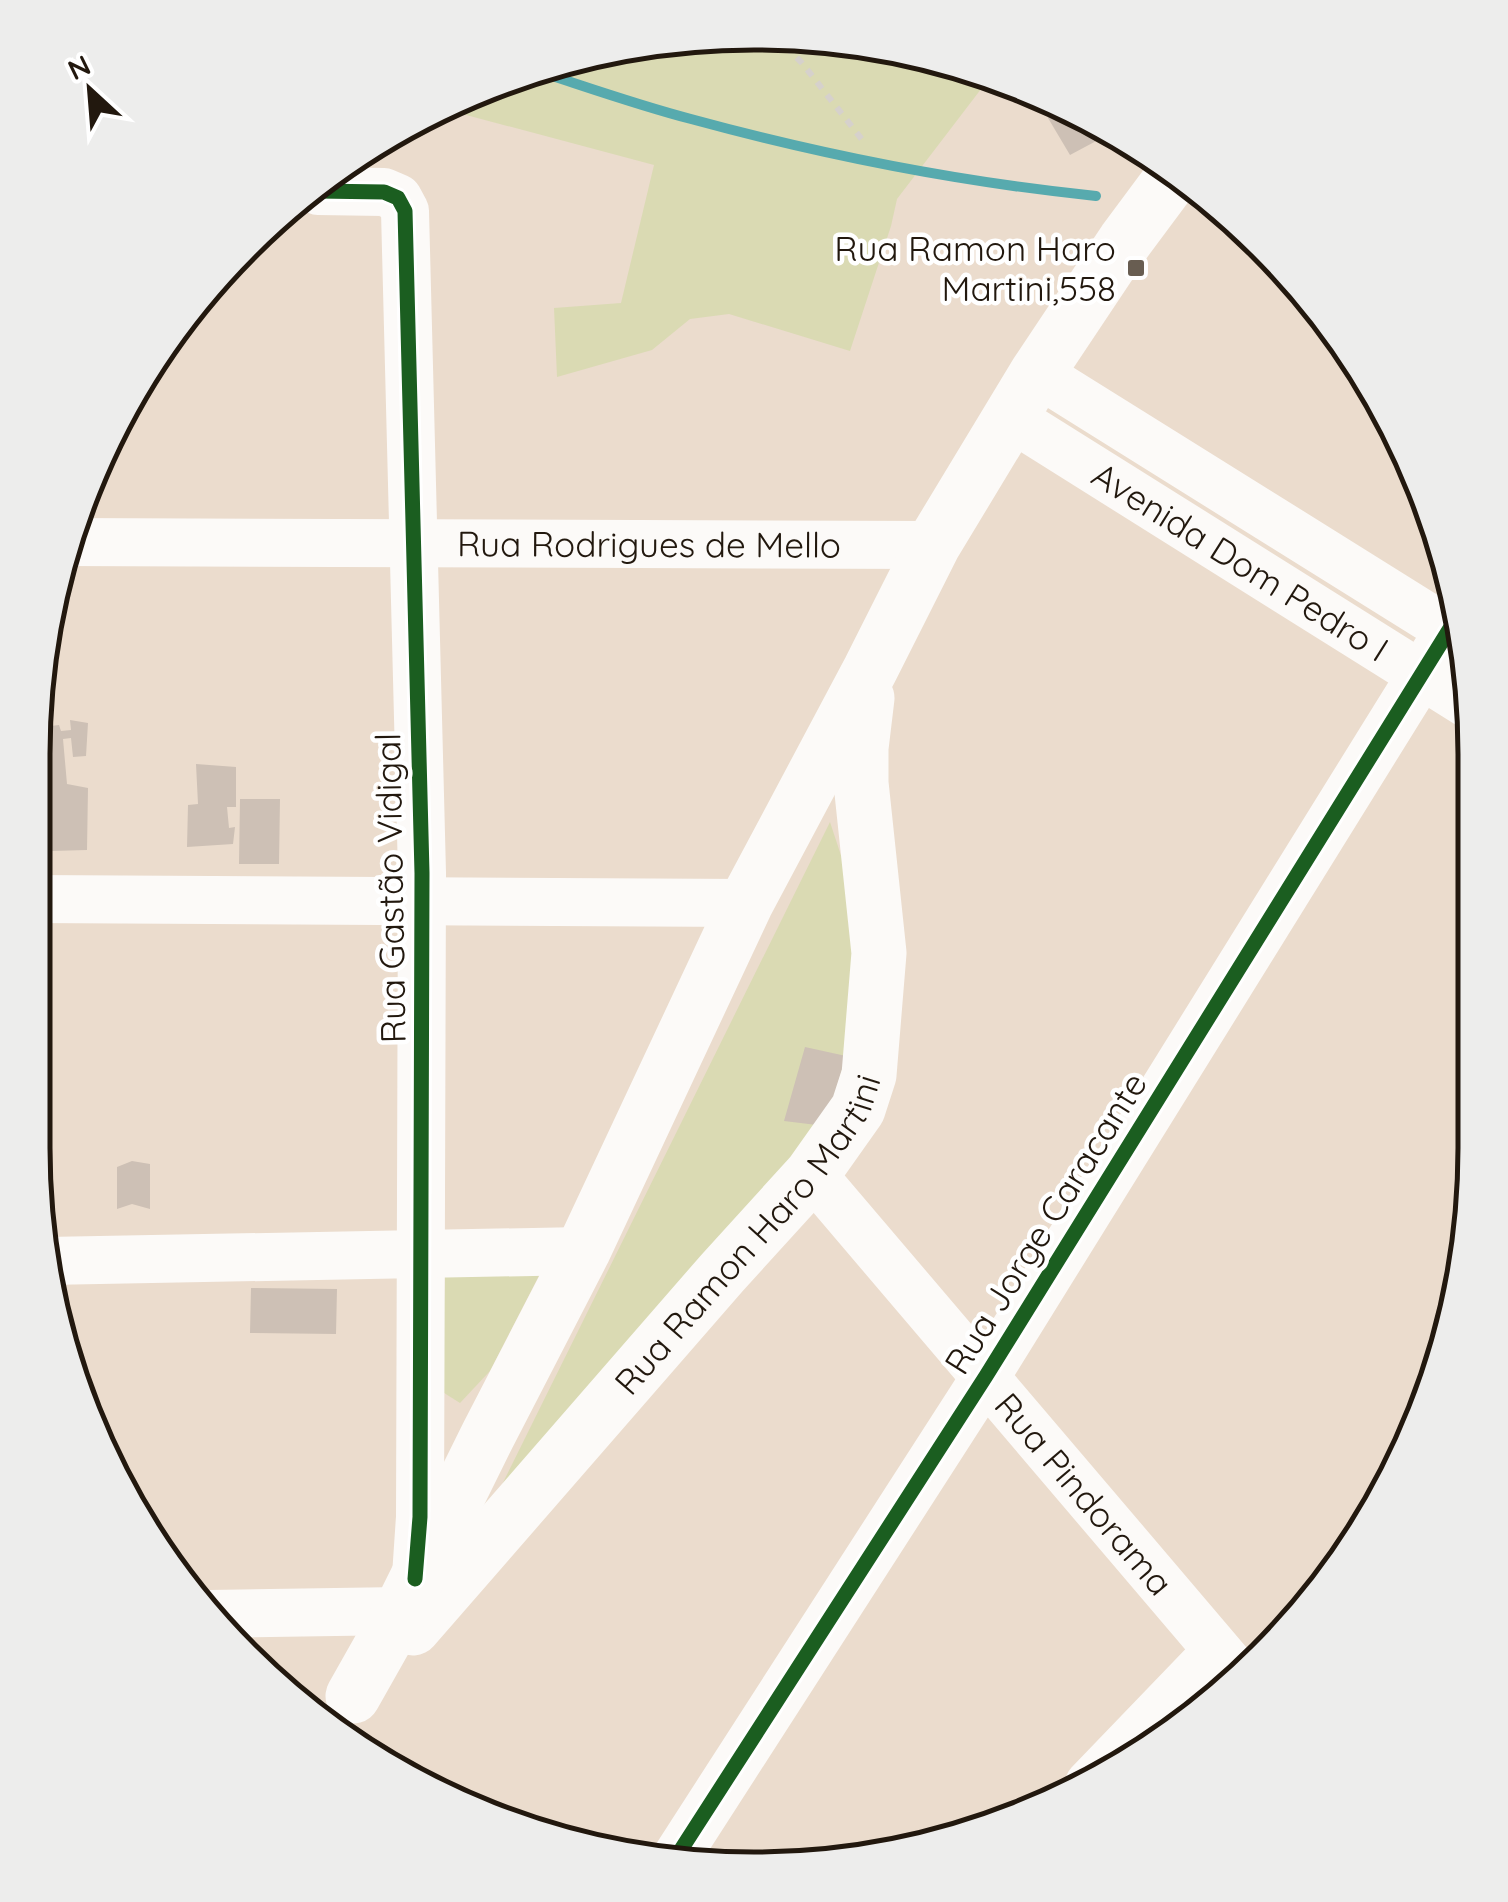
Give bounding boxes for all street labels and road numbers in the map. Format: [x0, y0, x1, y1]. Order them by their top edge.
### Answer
street label: Avenida Dom Pedro I [1084, 452, 1397, 671]
street label: Rua Rodrigues de Mello [457, 521, 841, 567]
street label: Rua Gastão Vidigal [365, 732, 415, 1044]
street label: Rua Jorge Caracante [934, 1064, 1156, 1382]
street label: Rua Ramon Haro Martini [605, 1069, 890, 1403]
street label: Rua Pindorama [986, 1384, 1183, 1604]

